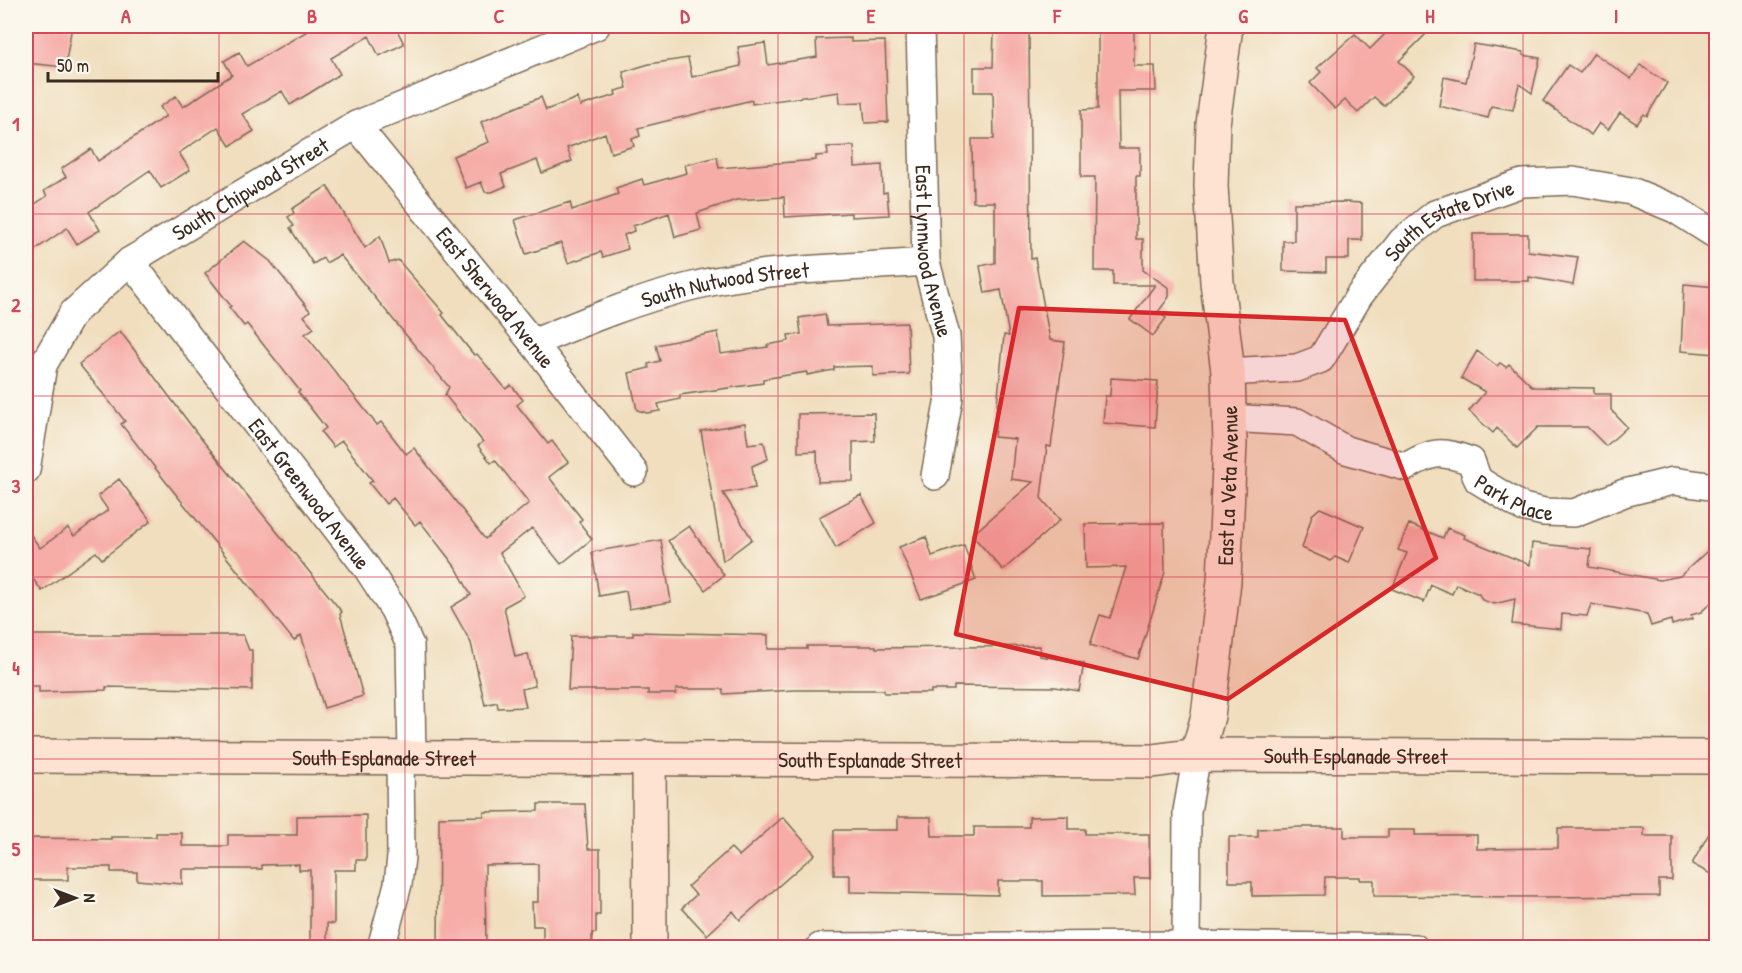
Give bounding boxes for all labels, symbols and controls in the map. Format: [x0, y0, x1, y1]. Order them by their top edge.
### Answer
text: A [121, 2, 131, 29]
text: B [307, 2, 317, 29]
text: C [494, 2, 505, 29]
text: D [680, 2, 690, 29]
text: E [867, 2, 876, 29]
text: F [1052, 2, 1062, 29]
text: G [1238, 2, 1248, 29]
text: H [1425, 2, 1435, 29]
text: I [1614, 2, 1618, 29]
scale bar [48, 45, 218, 83]
text: 50 m [57, 53, 89, 78]
text: 1 [12, 110, 20, 137]
street label: South Chipwood Street [166, 130, 335, 247]
street label: East Lynnwood Avenue [909, 164, 961, 341]
street label: South Estate Drive [1377, 172, 1518, 267]
street label: East Sherwood Avenue [430, 221, 562, 374]
street label: South Nutwood Street [637, 254, 811, 315]
text: 2 [11, 291, 21, 318]
street label: East La Veta Avenue [1210, 405, 1245, 566]
street label: East Greenwood Avenue [242, 412, 378, 576]
street label: Park Place [1469, 467, 1554, 527]
text: 3 [12, 472, 21, 499]
text: 4 [12, 654, 20, 681]
street label: South Esplanade Street [1263, 740, 1448, 771]
street label: South Esplanade Street [292, 742, 477, 773]
street label: South Esplanade Street [778, 744, 963, 775]
text: 5 [12, 835, 21, 862]
north arrow [45, 868, 105, 928]
text: N [79, 894, 101, 903]

